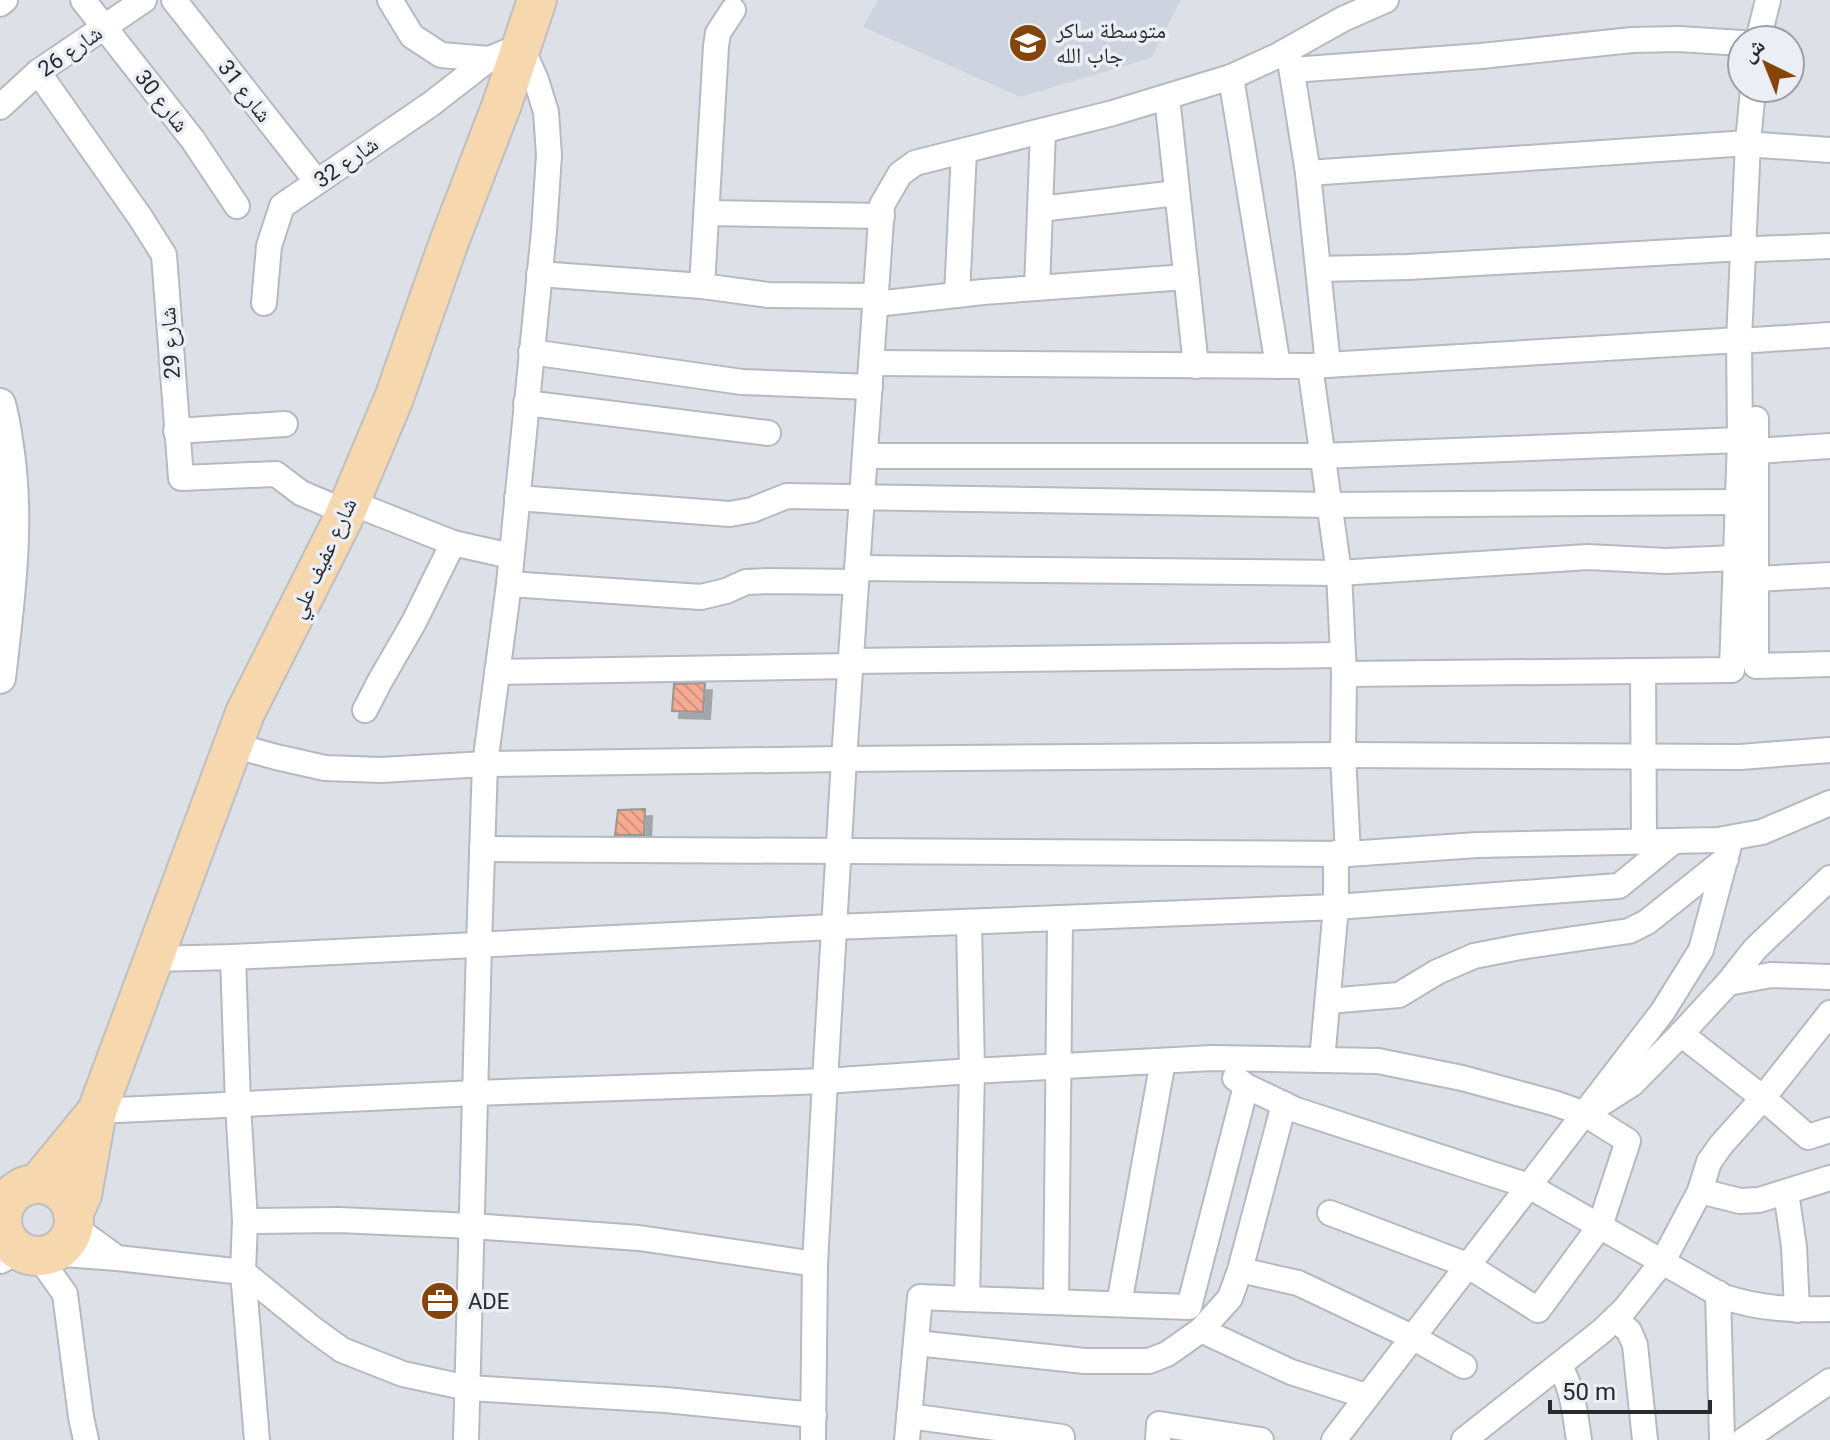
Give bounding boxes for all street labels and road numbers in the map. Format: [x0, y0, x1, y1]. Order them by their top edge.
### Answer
street label: شارع 26 [33, 20, 107, 83]
street label: شارع 31 [212, 55, 277, 128]
street label: شارع 30 [129, 65, 194, 138]
street label: شارع 32 [309, 131, 383, 194]
street label: شارع 29 [155, 306, 186, 380]
street label: شارع عفيف علي [284, 494, 366, 624]

